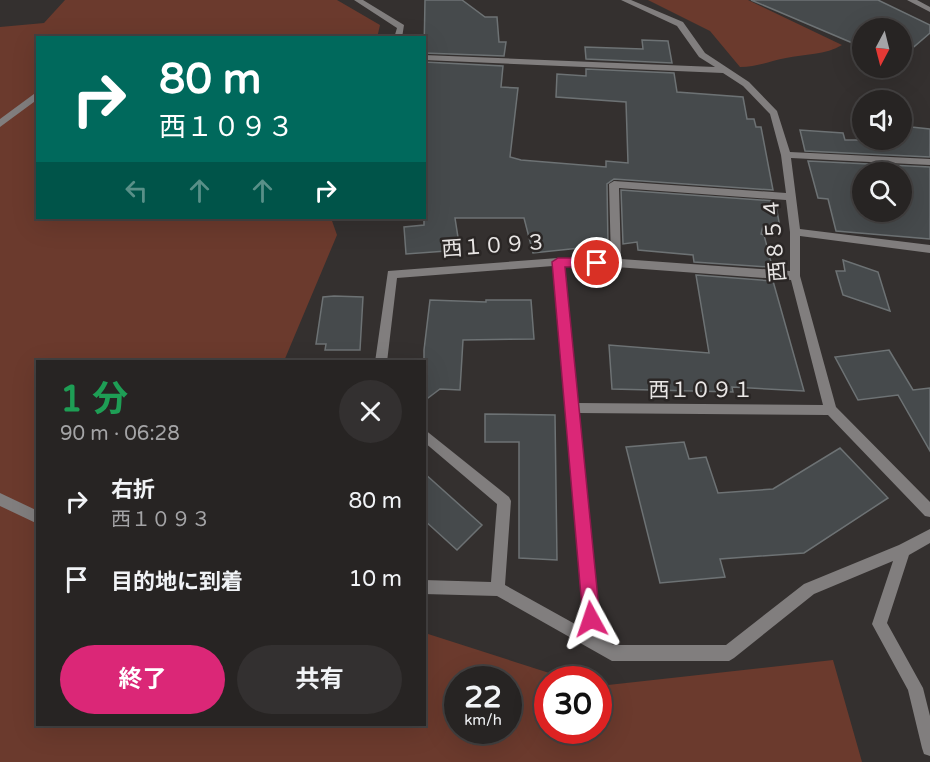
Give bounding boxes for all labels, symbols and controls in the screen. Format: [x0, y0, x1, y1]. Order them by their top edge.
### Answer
north arrow [852, 18, 912, 78]
map controls [852, 18, 912, 222]
text: 80 m [159, 54, 261, 105]
icon: right [60, 60, 138, 138]
button: sound [852, 90, 912, 150]
text: 西１０９３ [159, 111, 294, 144]
button: search [852, 162, 912, 222]
icon: left [120, 174, 153, 207]
icon: ahead [183, 174, 216, 207]
icon: ahead [246, 174, 279, 207]
icon: right [309, 174, 342, 207]
street label: 西８５４ [759, 197, 791, 283]
street label: 西１０９３ [441, 230, 547, 262]
pin [571, 237, 622, 288]
icon: arrive [580, 246, 613, 279]
text: 1 分 [60, 378, 128, 421]
street label: 西１０９１ [649, 378, 754, 403]
button: close [339, 380, 402, 443]
text: 90 m · 06:28 [60, 422, 180, 446]
text: 右折 [111, 477, 155, 503]
icon: right [60, 485, 93, 518]
text: 80 m [348, 488, 402, 514]
text: 西１０９３ [111, 508, 211, 532]
icon: arrive [60, 563, 93, 596]
text: 10 m [348, 566, 402, 592]
text: 目的地に到着 [111, 569, 243, 595]
position arrow [559, 587, 623, 651]
button: 終了 [60, 645, 225, 714]
button: 共有 [237, 645, 402, 714]
speed limit sign: 30 [534, 666, 612, 744]
text: 22 [464, 679, 502, 716]
text: km/h [464, 711, 502, 729]

